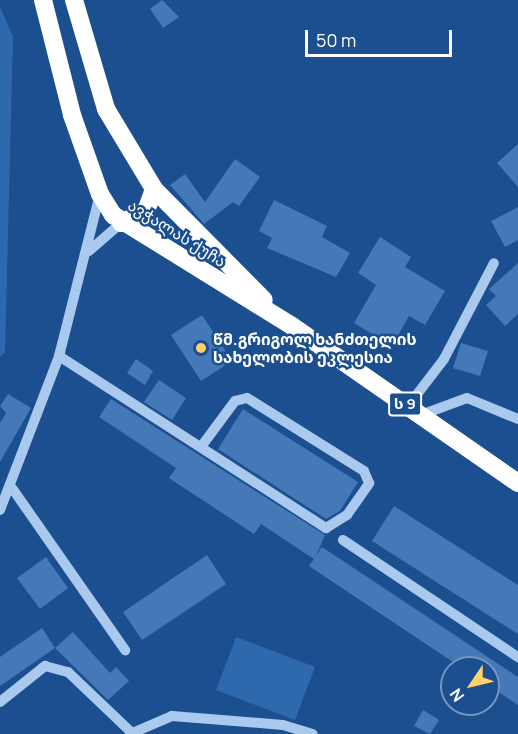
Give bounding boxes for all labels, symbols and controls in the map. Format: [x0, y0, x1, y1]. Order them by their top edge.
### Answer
scale bar [308, 18, 455, 56]
text: 50 m [316, 28, 356, 52]
street label: ავჭალას ქუჩა [124, 195, 230, 271]
place label: წმ.გრიგოლ ხანძთელის სახელობის ეკლესია [213, 329, 417, 367]
marker: წმ.გრიგოლ ხანძთელის სახელობის ეკლესია [194, 341, 208, 355]
road number: ს 9 [387, 392, 423, 416]
north arrow [440, 656, 500, 716]
text: N [445, 684, 469, 706]

